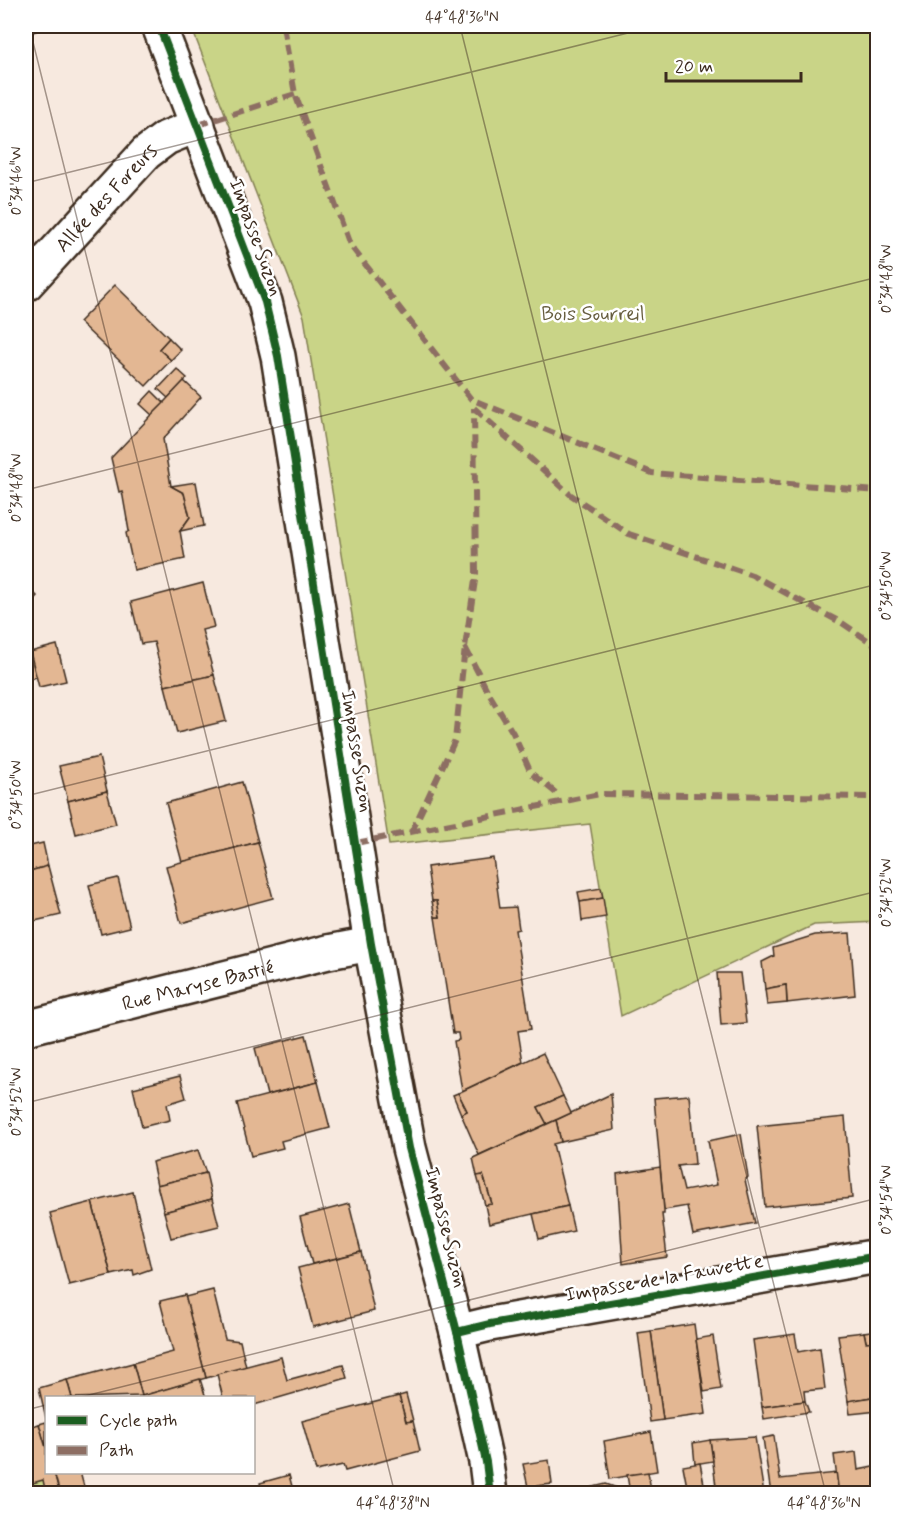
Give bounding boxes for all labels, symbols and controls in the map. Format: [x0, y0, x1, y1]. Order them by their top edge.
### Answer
text: 44°48'36"N [425, 8, 499, 28]
scale bar [666, 45, 801, 83]
text: 20 m [675, 55, 713, 79]
street label: Allée des Foreurs [50, 137, 163, 259]
text: 0°34'46"W [7, 147, 27, 215]
street label: Impasse Suzon [222, 175, 289, 300]
text: 0°34'48"W [877, 245, 897, 313]
park label: Bois Sourreil [541, 301, 645, 328]
text: 0°34'48"W [7, 454, 27, 522]
text: 0°34'50"W [877, 551, 897, 621]
street label: Impasse Suzon [334, 688, 379, 814]
text: 0°34'50"W [7, 760, 27, 830]
text: 0°34'52"W [877, 859, 897, 927]
street label: Rue Maryse Bastié [119, 954, 277, 1018]
text: 0°34'52"W [7, 1068, 27, 1136]
street label: Impasse Suzon [418, 1164, 474, 1290]
text: 0°34'54"W [877, 1165, 897, 1235]
street label: Impasse de la Fauvette [563, 1248, 766, 1309]
legend [45, 1396, 255, 1474]
text: Cycle path [99, 1409, 177, 1433]
text: Path [99, 1439, 134, 1463]
text: 44°48'38"N [356, 1494, 430, 1514]
text: 44°48'36"N [787, 1494, 861, 1514]

